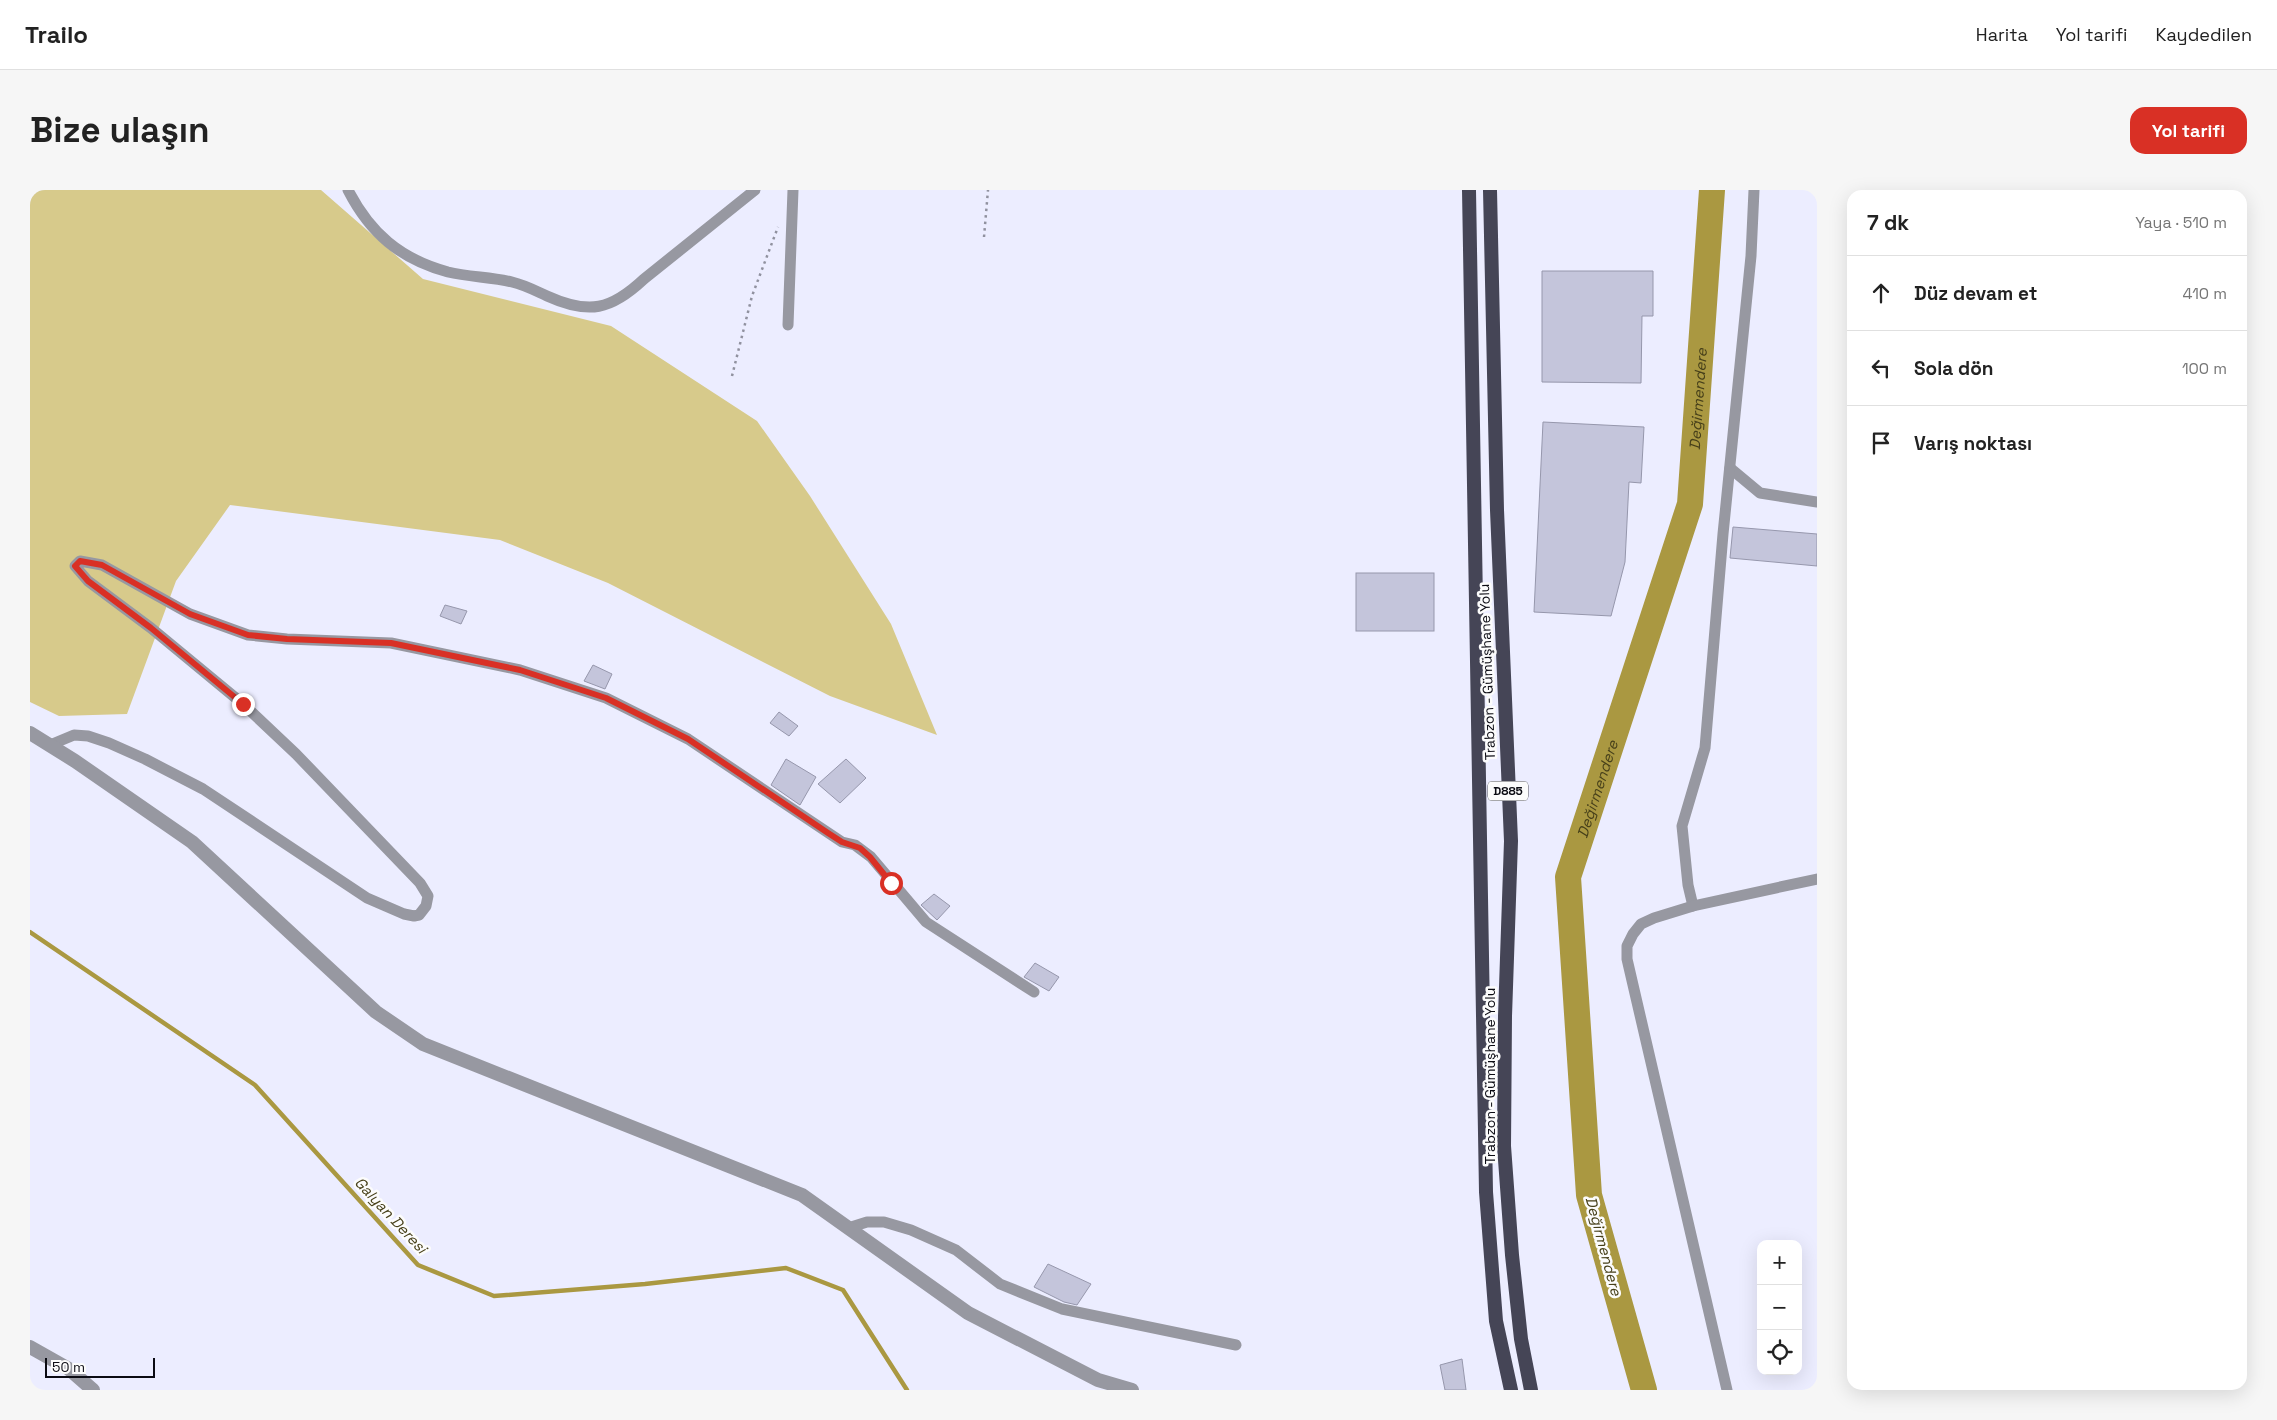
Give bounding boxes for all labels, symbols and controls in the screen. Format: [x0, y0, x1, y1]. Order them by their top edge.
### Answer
text: Trailo [25, 19, 88, 50]
text: Harita [1976, 23, 2028, 46]
text: Yol tarifi [2056, 23, 2128, 46]
text: Kaydedilen [2156, 23, 2252, 46]
button: Yol tarifi [2130, 107, 2247, 154]
text: Bize ulaşın [30, 108, 210, 152]
text: 7 dk [1867, 209, 1909, 236]
text: Yaya · 510 m [2135, 212, 2227, 233]
icon: ahead [1867, 279, 1895, 307]
text: Düz devam et [1914, 281, 2037, 306]
text: 410 m [2183, 283, 2227, 304]
water label: Değirmendere [1684, 347, 1710, 450]
icon: left [1867, 354, 1895, 382]
text: Sola dön [1914, 356, 1993, 381]
text: 100 m [2182, 358, 2227, 379]
icon: arrive [1867, 429, 1895, 457]
text: Varış noktası [1914, 431, 2032, 456]
street label: Trabzon - Gümüşhane Yolu [1475, 583, 1499, 761]
route end [232, 693, 255, 716]
water label: Değirmendere [1572, 737, 1622, 840]
road number: D885 [1488, 782, 1528, 800]
route start [880, 872, 903, 895]
street label: Trabzon - Gümüşhane Yolu [1481, 988, 1499, 1164]
water label: Galyan Deresi [351, 1173, 433, 1259]
water label: Değirmendere [1582, 1194, 1627, 1299]
map controls [1757, 1240, 1802, 1375]
button: + [1757, 1240, 1802, 1285]
button: − [1757, 1285, 1802, 1330]
button: locate [1757, 1330, 1802, 1375]
scale bar [45, 1355, 155, 1378]
text: 50 m [52, 1358, 85, 1376]

